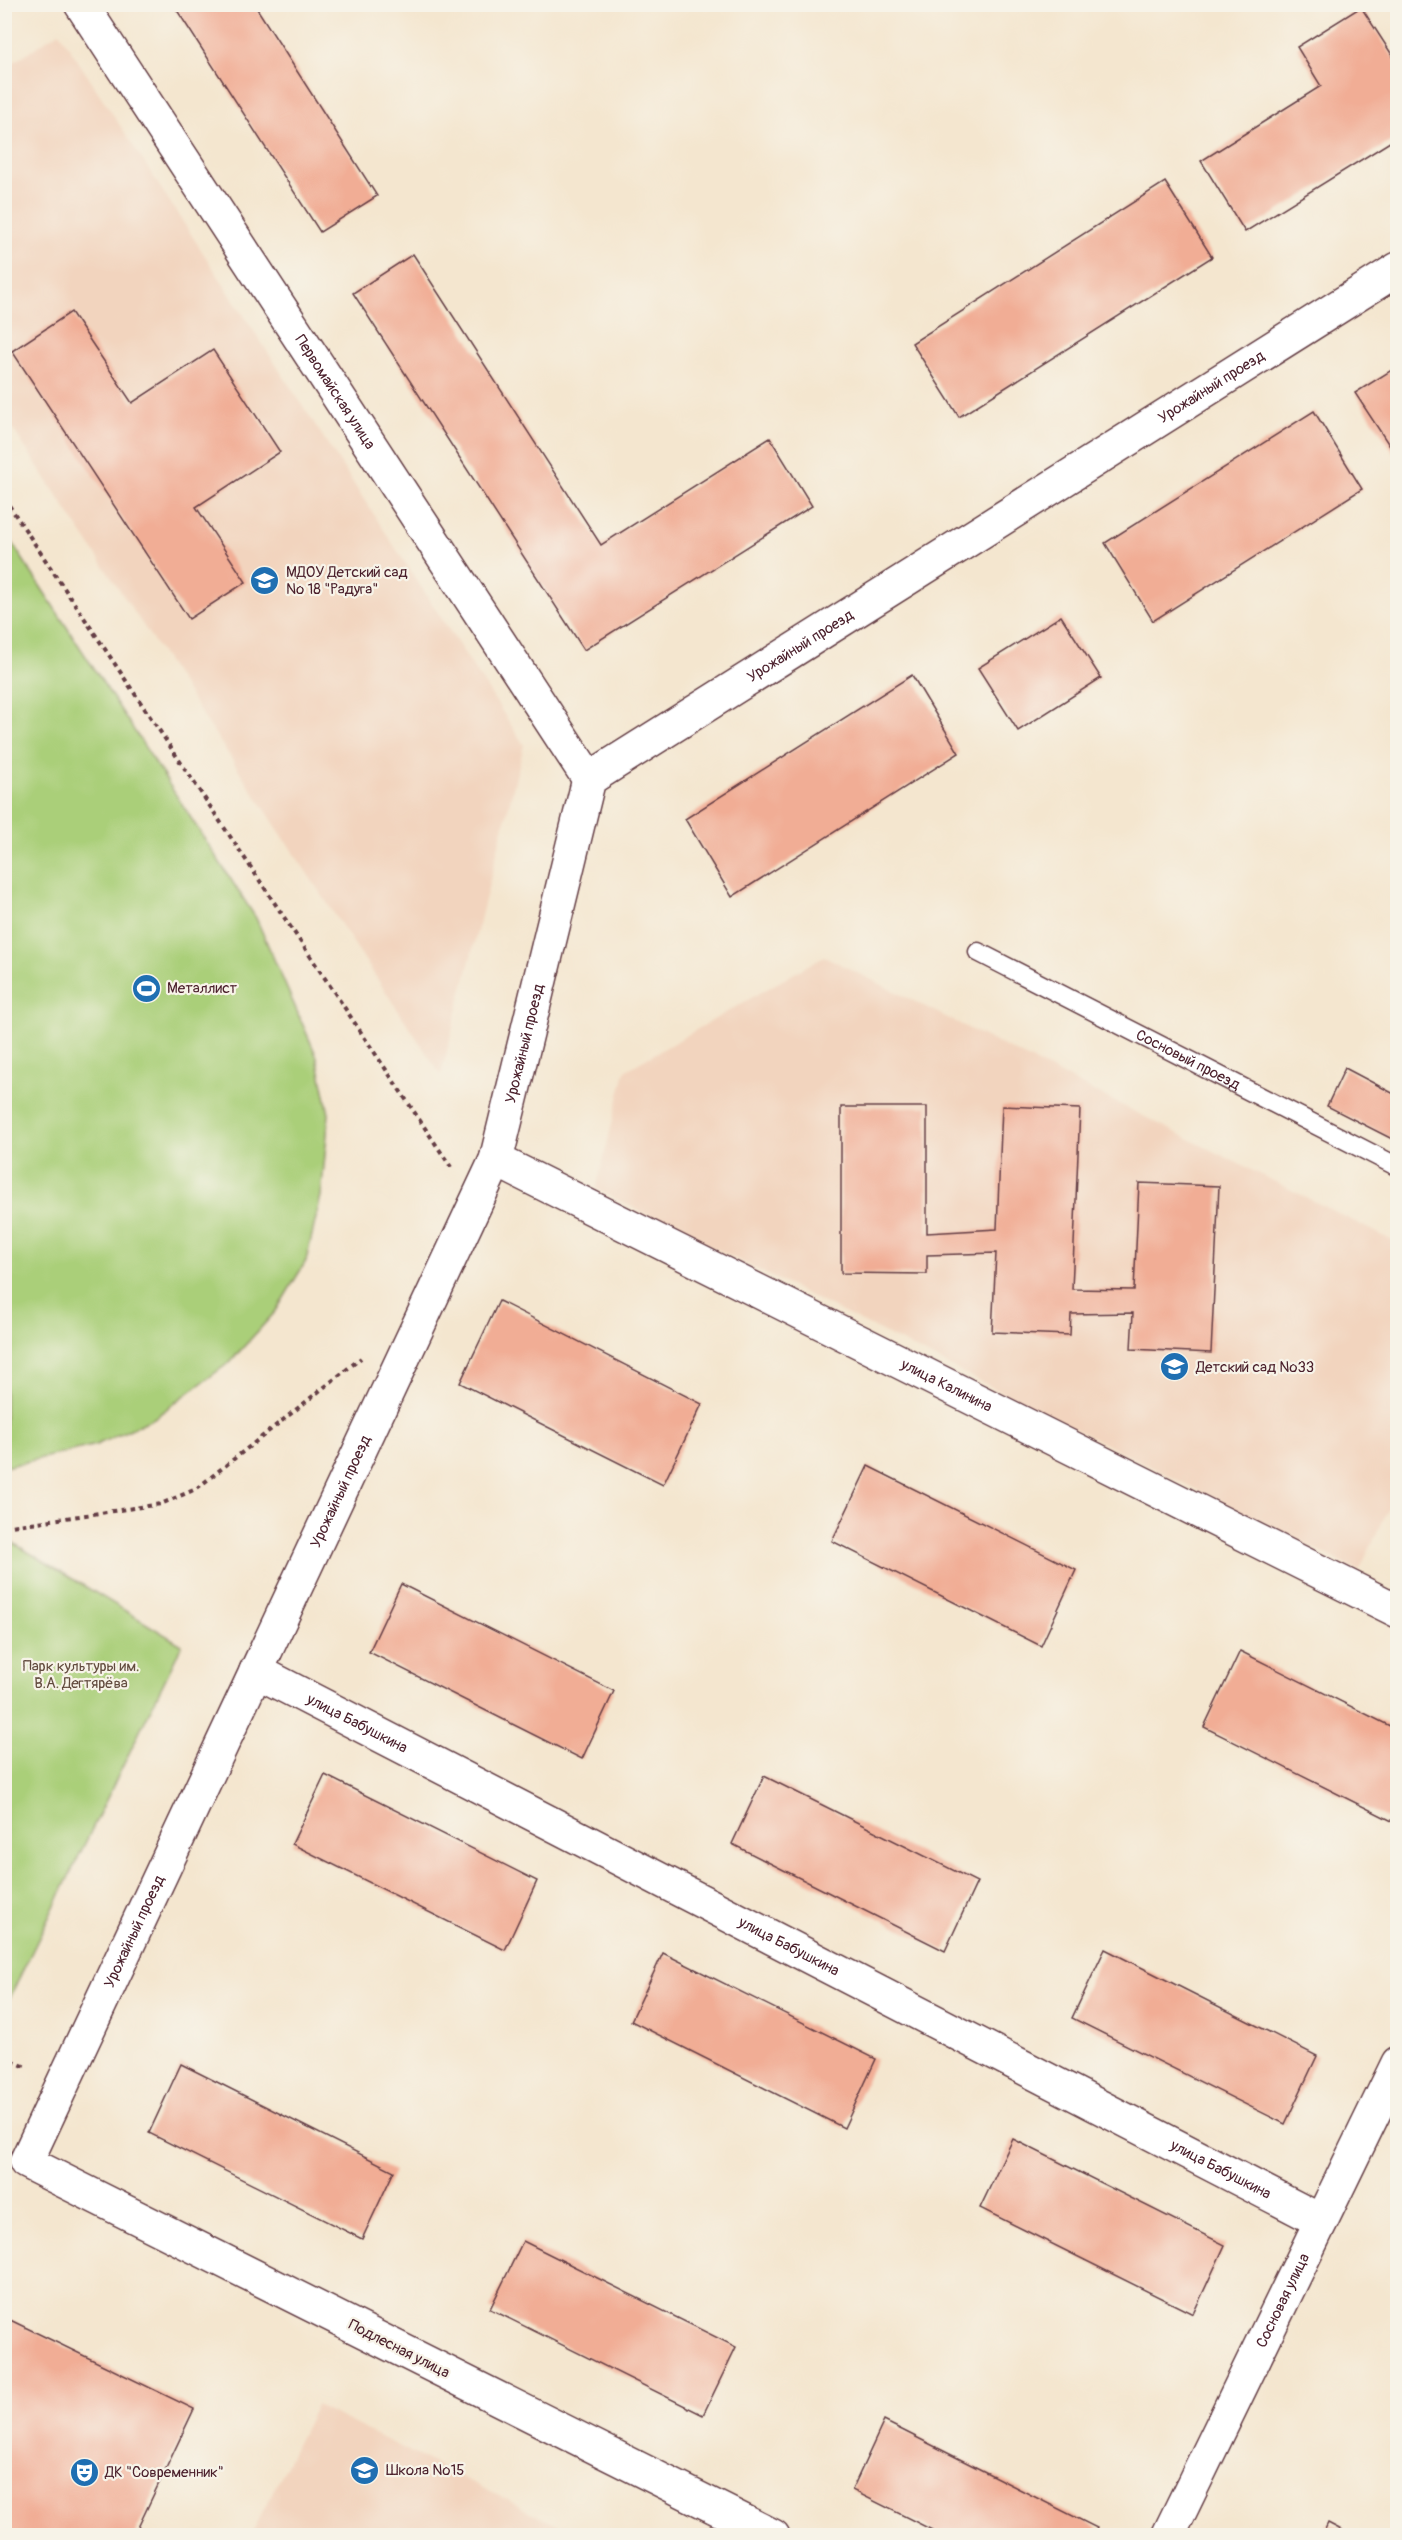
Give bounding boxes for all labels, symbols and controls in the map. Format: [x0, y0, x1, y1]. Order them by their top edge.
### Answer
street label: Первомайская улица [291, 331, 380, 453]
street label: Урожайный проезд [1155, 346, 1268, 427]
place label: МДОУ Детский сад № 18 "Радуга" [286, 563, 408, 599]
school or university icon: МДОУ Детский сад № 18 "Радуга" [249, 565, 281, 597]
street label: Урожайный проезд [744, 605, 857, 686]
sports icon: Металлист [130, 972, 162, 1004]
place label: Металлист [167, 979, 237, 998]
street label: Урожайный проезд [501, 982, 548, 1105]
street label: Сосновый проезд [1133, 1025, 1243, 1094]
school or university icon: Детский сад №33 [1159, 1351, 1191, 1383]
street label: улица Калинина [897, 1354, 996, 1416]
place label: Детский сад №33 [1195, 1358, 1314, 1377]
street label: Урожайный проезд [306, 1432, 375, 1551]
park label: Парк культуры им. В.А. Дегтярёва [23, 1657, 139, 1693]
street label: улица Бабушкина [303, 1689, 411, 1757]
street label: Урожайный проезд [100, 1872, 169, 1991]
street label: улица Бабушкина [735, 1912, 843, 1980]
street label: улица Бабушкина [1166, 2135, 1275, 2203]
street label: Сосновая улица [1252, 2250, 1314, 2351]
street label: Подлесная улица [345, 2315, 453, 2383]
school or university icon: Школа №15 [349, 2454, 381, 2486]
theatre icon: ДК "Современник" [68, 2456, 100, 2488]
place label: Школа №15 [386, 2461, 464, 2480]
place label: ДК "Современник" [104, 2463, 224, 2482]

